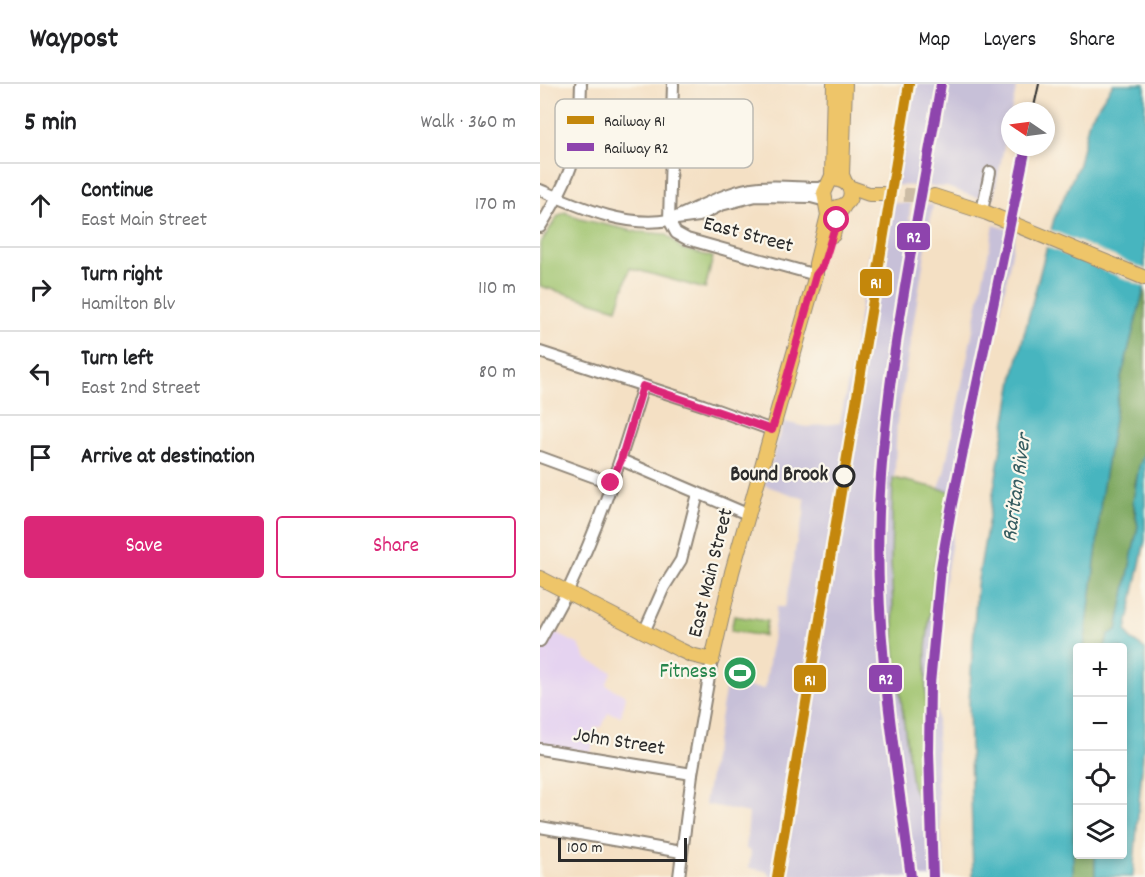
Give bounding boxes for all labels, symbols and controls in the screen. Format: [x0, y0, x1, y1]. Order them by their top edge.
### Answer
text: Waypost [30, 21, 118, 61]
text: Map [919, 26, 950, 56]
text: Layers [983, 26, 1036, 56]
text: Share [1069, 26, 1115, 56]
legend [555, 99, 753, 168]
north arrow [1001, 102, 1055, 156]
text: 5 min [24, 105, 77, 142]
text: Walk · 360 m [421, 109, 516, 137]
text: Railway R1 [604, 111, 665, 134]
text: Railway R2 [604, 138, 669, 161]
text: Continue [81, 176, 153, 207]
icon: ahead [24, 189, 57, 222]
text: 170 m [475, 191, 516, 219]
route start [823, 206, 849, 232]
text: East Main Street [81, 207, 207, 235]
street label: East Street [700, 210, 796, 262]
line badge: R2 [896, 222, 931, 251]
text: R2 [907, 227, 921, 250]
text: Turn right [81, 260, 163, 291]
line badge: R1 [859, 268, 893, 297]
icon: right [24, 273, 57, 306]
text: R1 [870, 273, 882, 296]
text: 110 m [478, 275, 516, 303]
text: Hamilton Blv [81, 291, 175, 319]
text: Turn left [81, 344, 153, 375]
icon: left [24, 357, 57, 390]
text: 80 m [479, 359, 516, 387]
text: East 2nd Street [81, 375, 200, 403]
water label: Raritan River [995, 429, 1041, 544]
icon: arrive [24, 441, 57, 474]
text: Arrive at destination [81, 442, 255, 473]
place label: Bound Brook [730, 461, 828, 491]
marker: Bound Brook [833, 465, 855, 487]
route end [597, 469, 623, 495]
street label: East Main Street [681, 505, 743, 641]
button: Save [24, 516, 264, 578]
button: Share [276, 516, 516, 578]
map controls [1073, 643, 1127, 859]
button: + [1073, 643, 1127, 697]
sports icon: Fitness [722, 655, 758, 691]
place label: Fitness [659, 658, 717, 688]
line badge: R1 [793, 664, 827, 693]
line badge: R2 [868, 664, 903, 693]
text: R2 [879, 669, 893, 692]
text: R1 [804, 670, 816, 693]
button: − [1073, 697, 1127, 751]
street label: John Street [571, 721, 667, 765]
button: locate [1073, 751, 1127, 805]
button: layers [1073, 805, 1127, 859]
scale bar [558, 835, 687, 862]
text: 100 m [567, 837, 603, 860]

